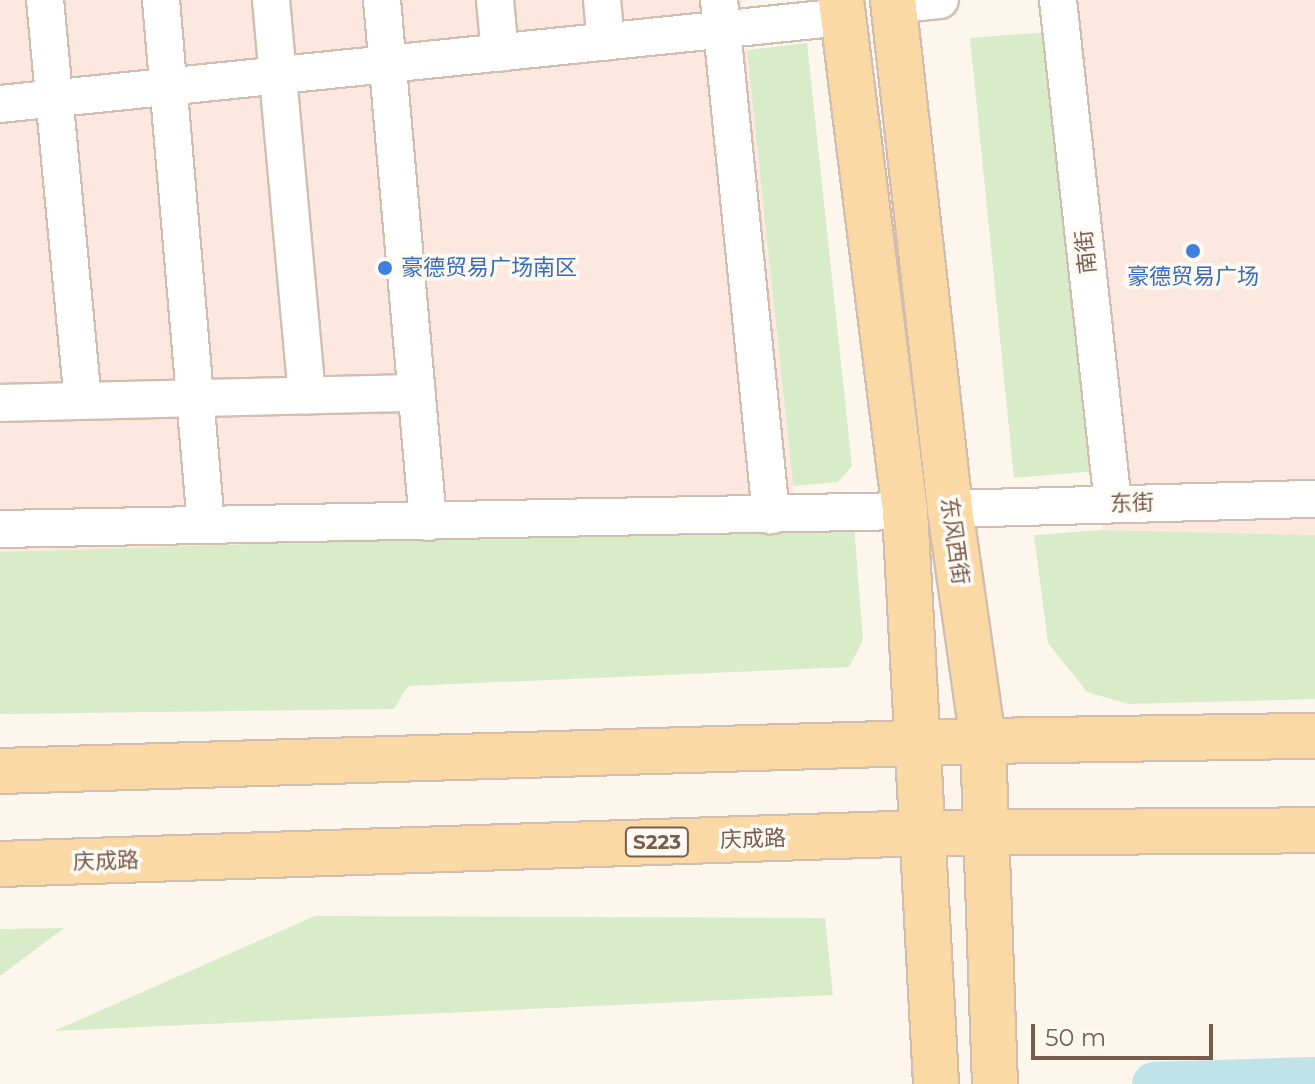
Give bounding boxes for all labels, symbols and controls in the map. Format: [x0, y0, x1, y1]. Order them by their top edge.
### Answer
street label: 南街 [1071, 229, 1101, 275]
marker: 豪德贸易广场 [1184, 242, 1202, 260]
place label: 豪德贸易广场南区 [401, 255, 577, 281]
marker: 豪德贸易广场南区 [376, 259, 394, 277]
place label: 豪德贸易广场 [1127, 264, 1259, 290]
street label: 东街 [1110, 489, 1154, 517]
street label: 东风西街 [936, 496, 974, 586]
street label: 庆成路 [720, 825, 786, 853]
road number: S223 [623, 826, 691, 858]
street label: 庆成路 [73, 847, 139, 875]
scale bar [1035, 1008, 1217, 1058]
text: 50 m [1045, 1023, 1106, 1052]

